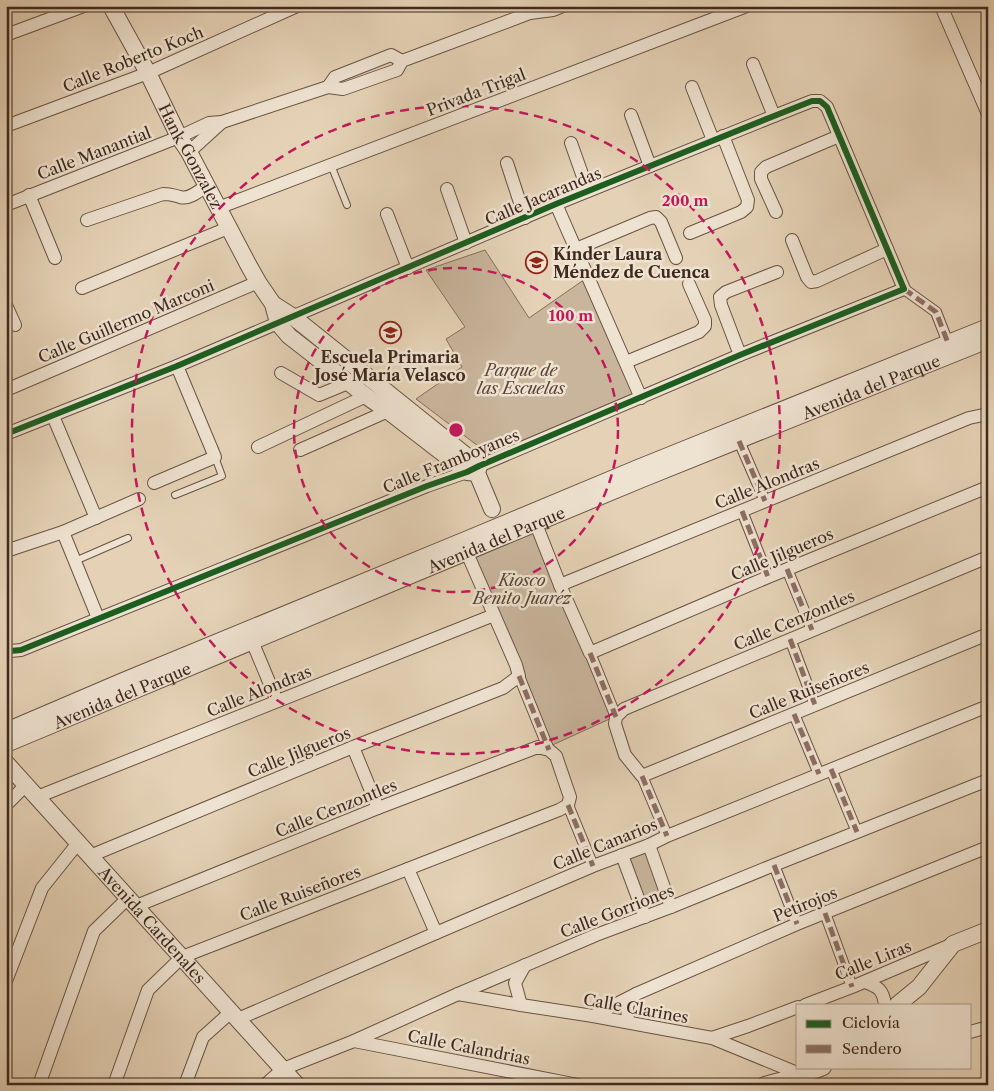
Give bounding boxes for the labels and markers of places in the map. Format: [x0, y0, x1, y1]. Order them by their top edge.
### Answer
place label: Kínder Laura Méndez de Cuenca [553, 244, 710, 282]
school or university icon: Kínder Laura Méndez de Cuenca [525, 251, 549, 275]
school or university icon: Escuela Primaria José María Velasco [378, 321, 402, 345]
place label: Escuela Primaria José María Velasco [311, 347, 466, 385]
centre of rings [447, 421, 465, 439]

